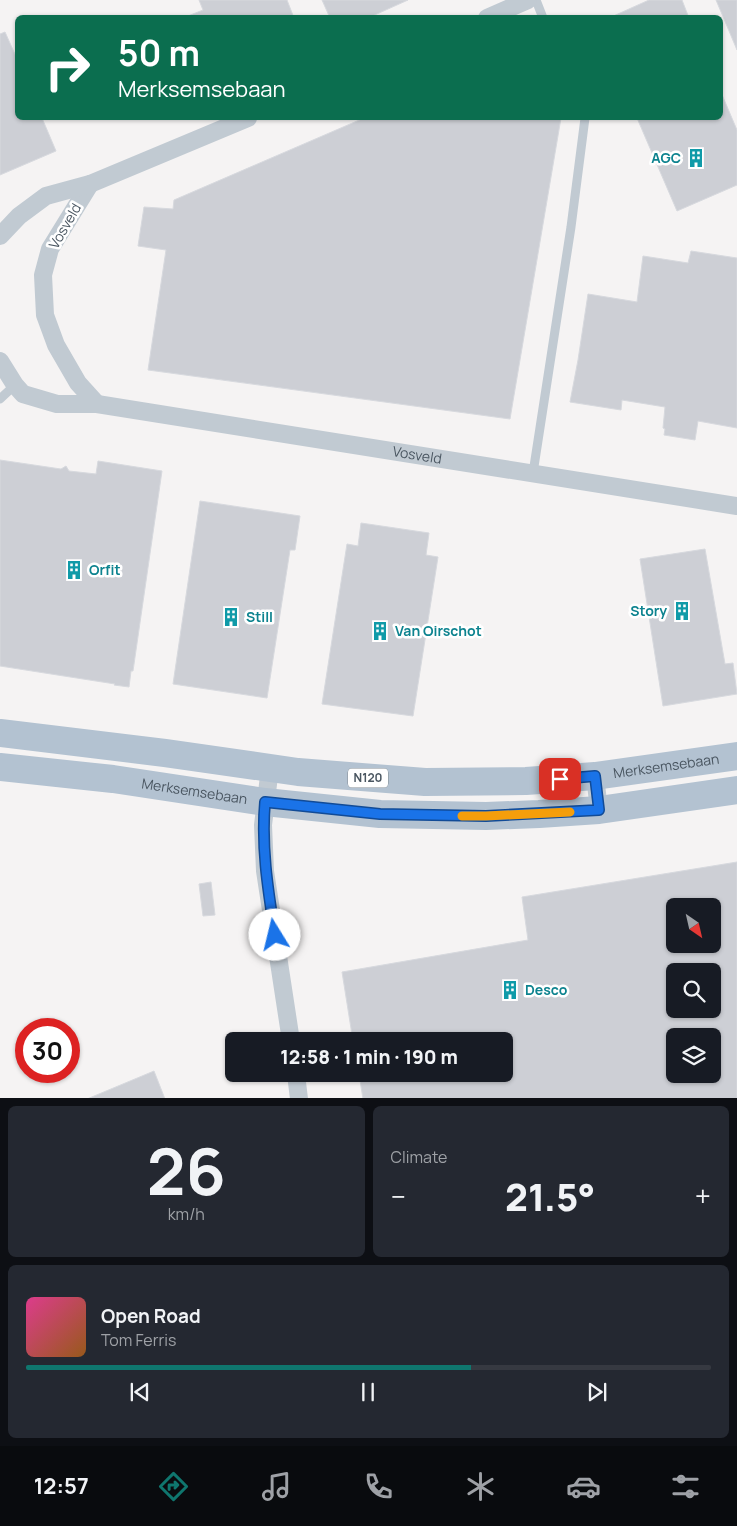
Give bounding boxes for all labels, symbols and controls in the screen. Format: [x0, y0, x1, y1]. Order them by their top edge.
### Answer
text: 50 m [118, 29, 200, 77]
icon: right [35, 35, 100, 100]
text: Merksemsebaan [118, 74, 286, 104]
building icon: AGC [685, 147, 707, 169]
place label: AGC [651, 148, 681, 167]
street label: Vosveld [44, 200, 85, 252]
street label: Vosveld [391, 441, 443, 468]
building icon: Orfit [63, 559, 85, 581]
place label: Orfit [89, 560, 121, 579]
building icon: Story [671, 600, 693, 622]
place label: Story [630, 601, 667, 620]
building icon: Still [220, 606, 242, 628]
place label: Still [246, 607, 273, 626]
building icon: Van Oirschot [369, 620, 391, 642]
place label: Van Oirschot [395, 621, 482, 640]
street label: Merksemsebaan [612, 749, 720, 782]
pin [539, 758, 581, 800]
icon: arrive [546, 765, 574, 793]
road number: N120 [348, 768, 388, 788]
street label: Merksemsebaan [140, 773, 249, 808]
north arrow [666, 898, 721, 952]
map controls [666, 898, 721, 1083]
position arrow [248, 908, 300, 960]
button: search [666, 963, 721, 1018]
building icon: Desco [499, 979, 521, 1001]
place label: Desco [525, 980, 568, 999]
speed limit sign: 30 [15, 1018, 80, 1083]
button: layers [666, 1028, 721, 1083]
text: 12:58 · 1 min · 190 m [280, 1044, 458, 1070]
text: 26 [147, 1126, 226, 1215]
text: Climate [391, 1146, 447, 1168]
text: 21.5° [505, 1170, 595, 1222]
text: − [391, 1177, 406, 1215]
text: + [695, 1177, 711, 1215]
text: km/h [168, 1203, 205, 1225]
text: Open Road [101, 1303, 201, 1329]
text: Tom Ferris [101, 1329, 176, 1351]
icon: previous [126, 1378, 154, 1406]
icon: pause [354, 1378, 382, 1406]
icon: next [583, 1378, 611, 1406]
icon: directions [156, 1469, 191, 1504]
icon: music [259, 1469, 294, 1504]
icon: phone [361, 1469, 396, 1504]
icon: climate [463, 1469, 498, 1504]
icon: car [566, 1469, 601, 1504]
icon: filters [668, 1469, 703, 1504]
text: 12:57 [34, 1471, 89, 1501]

